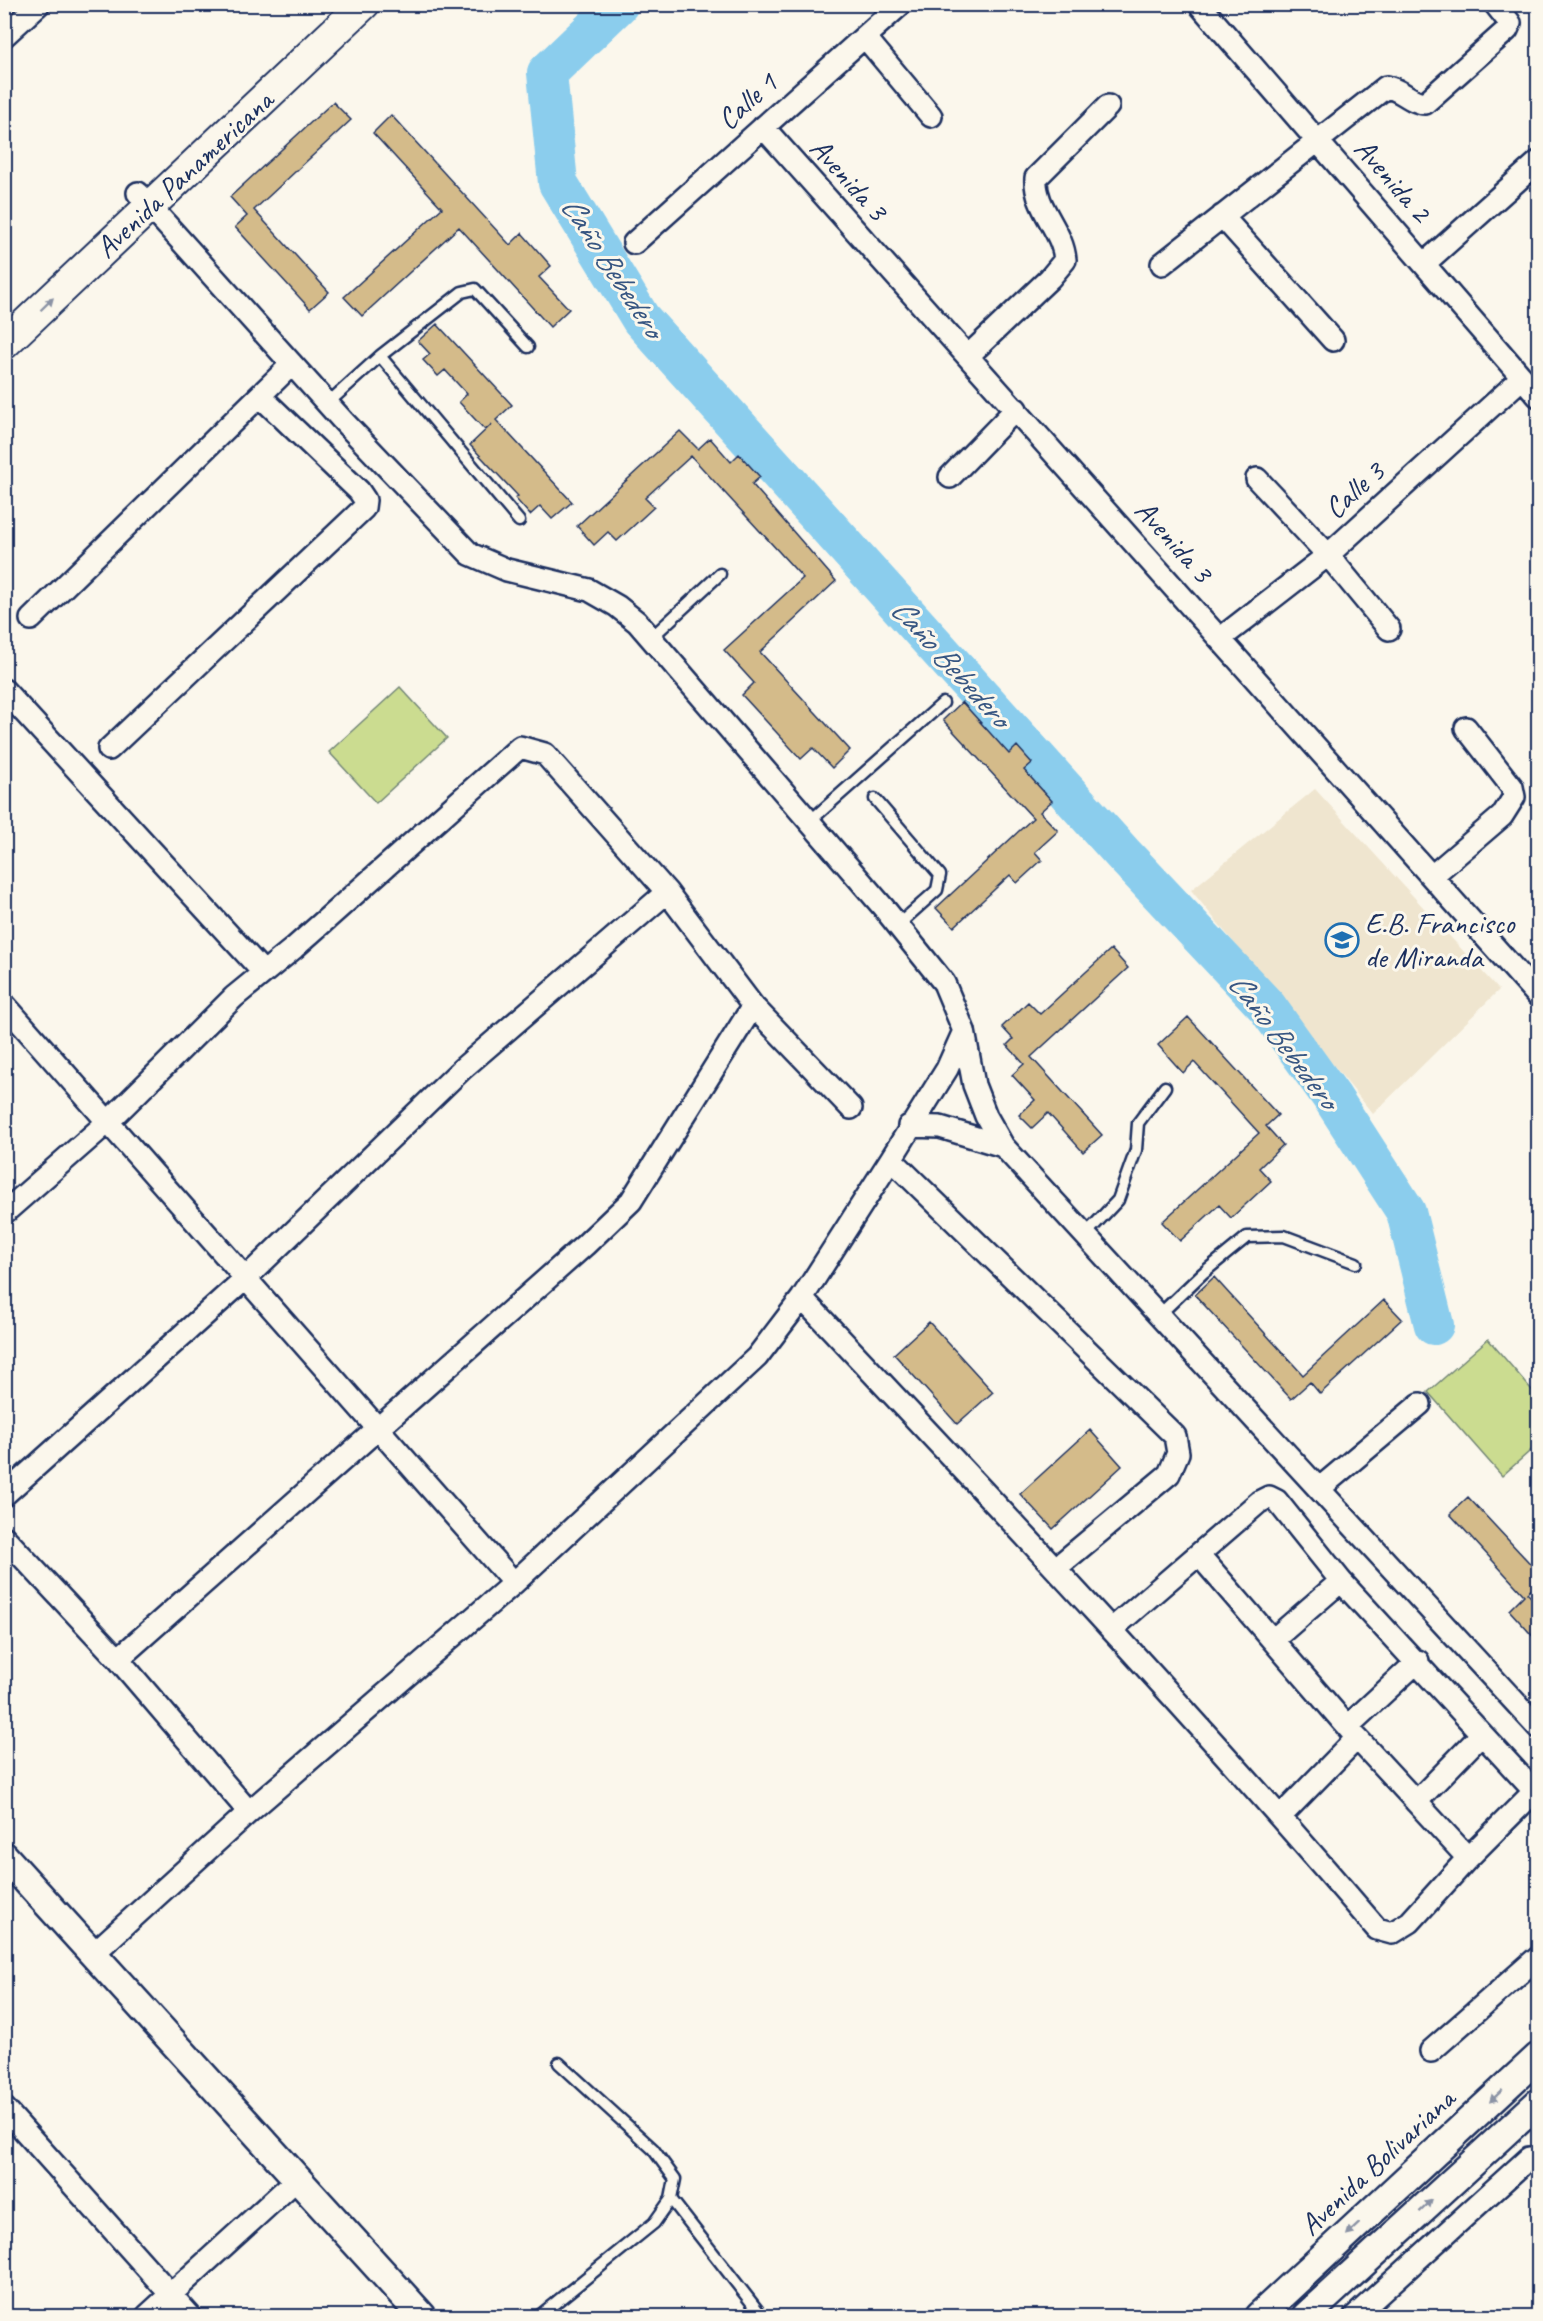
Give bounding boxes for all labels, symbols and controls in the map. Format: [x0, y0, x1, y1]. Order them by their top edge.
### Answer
street label: Calle 1 [709, 63, 786, 138]
street label: Avenida Panamericana [87, 80, 283, 266]
street label: Avenida 3 [802, 130, 898, 230]
street label: Avenida 2 [1346, 130, 1441, 232]
water label: Caño Bebedero [552, 188, 676, 349]
one-way arrow [39, 297, 54, 311]
street label: Calle 3 [1316, 451, 1394, 527]
street label: Avenida 3 [1127, 492, 1223, 592]
water label: Caño Bebedero [882, 589, 1023, 740]
place label: E.B. Francisco de Miranda [1365, 904, 1516, 976]
school or university icon: E.B. Francisco de Miranda [1324, 922, 1360, 958]
water label: Caño Bebedero [1219, 964, 1351, 1121]
street label: Avenida Bolivariana [1291, 2079, 1464, 2244]
one-way arrow [1489, 2089, 1503, 2103]
one-way arrow [1418, 2200, 1433, 2213]
one-way arrow [1346, 2222, 1360, 2236]

